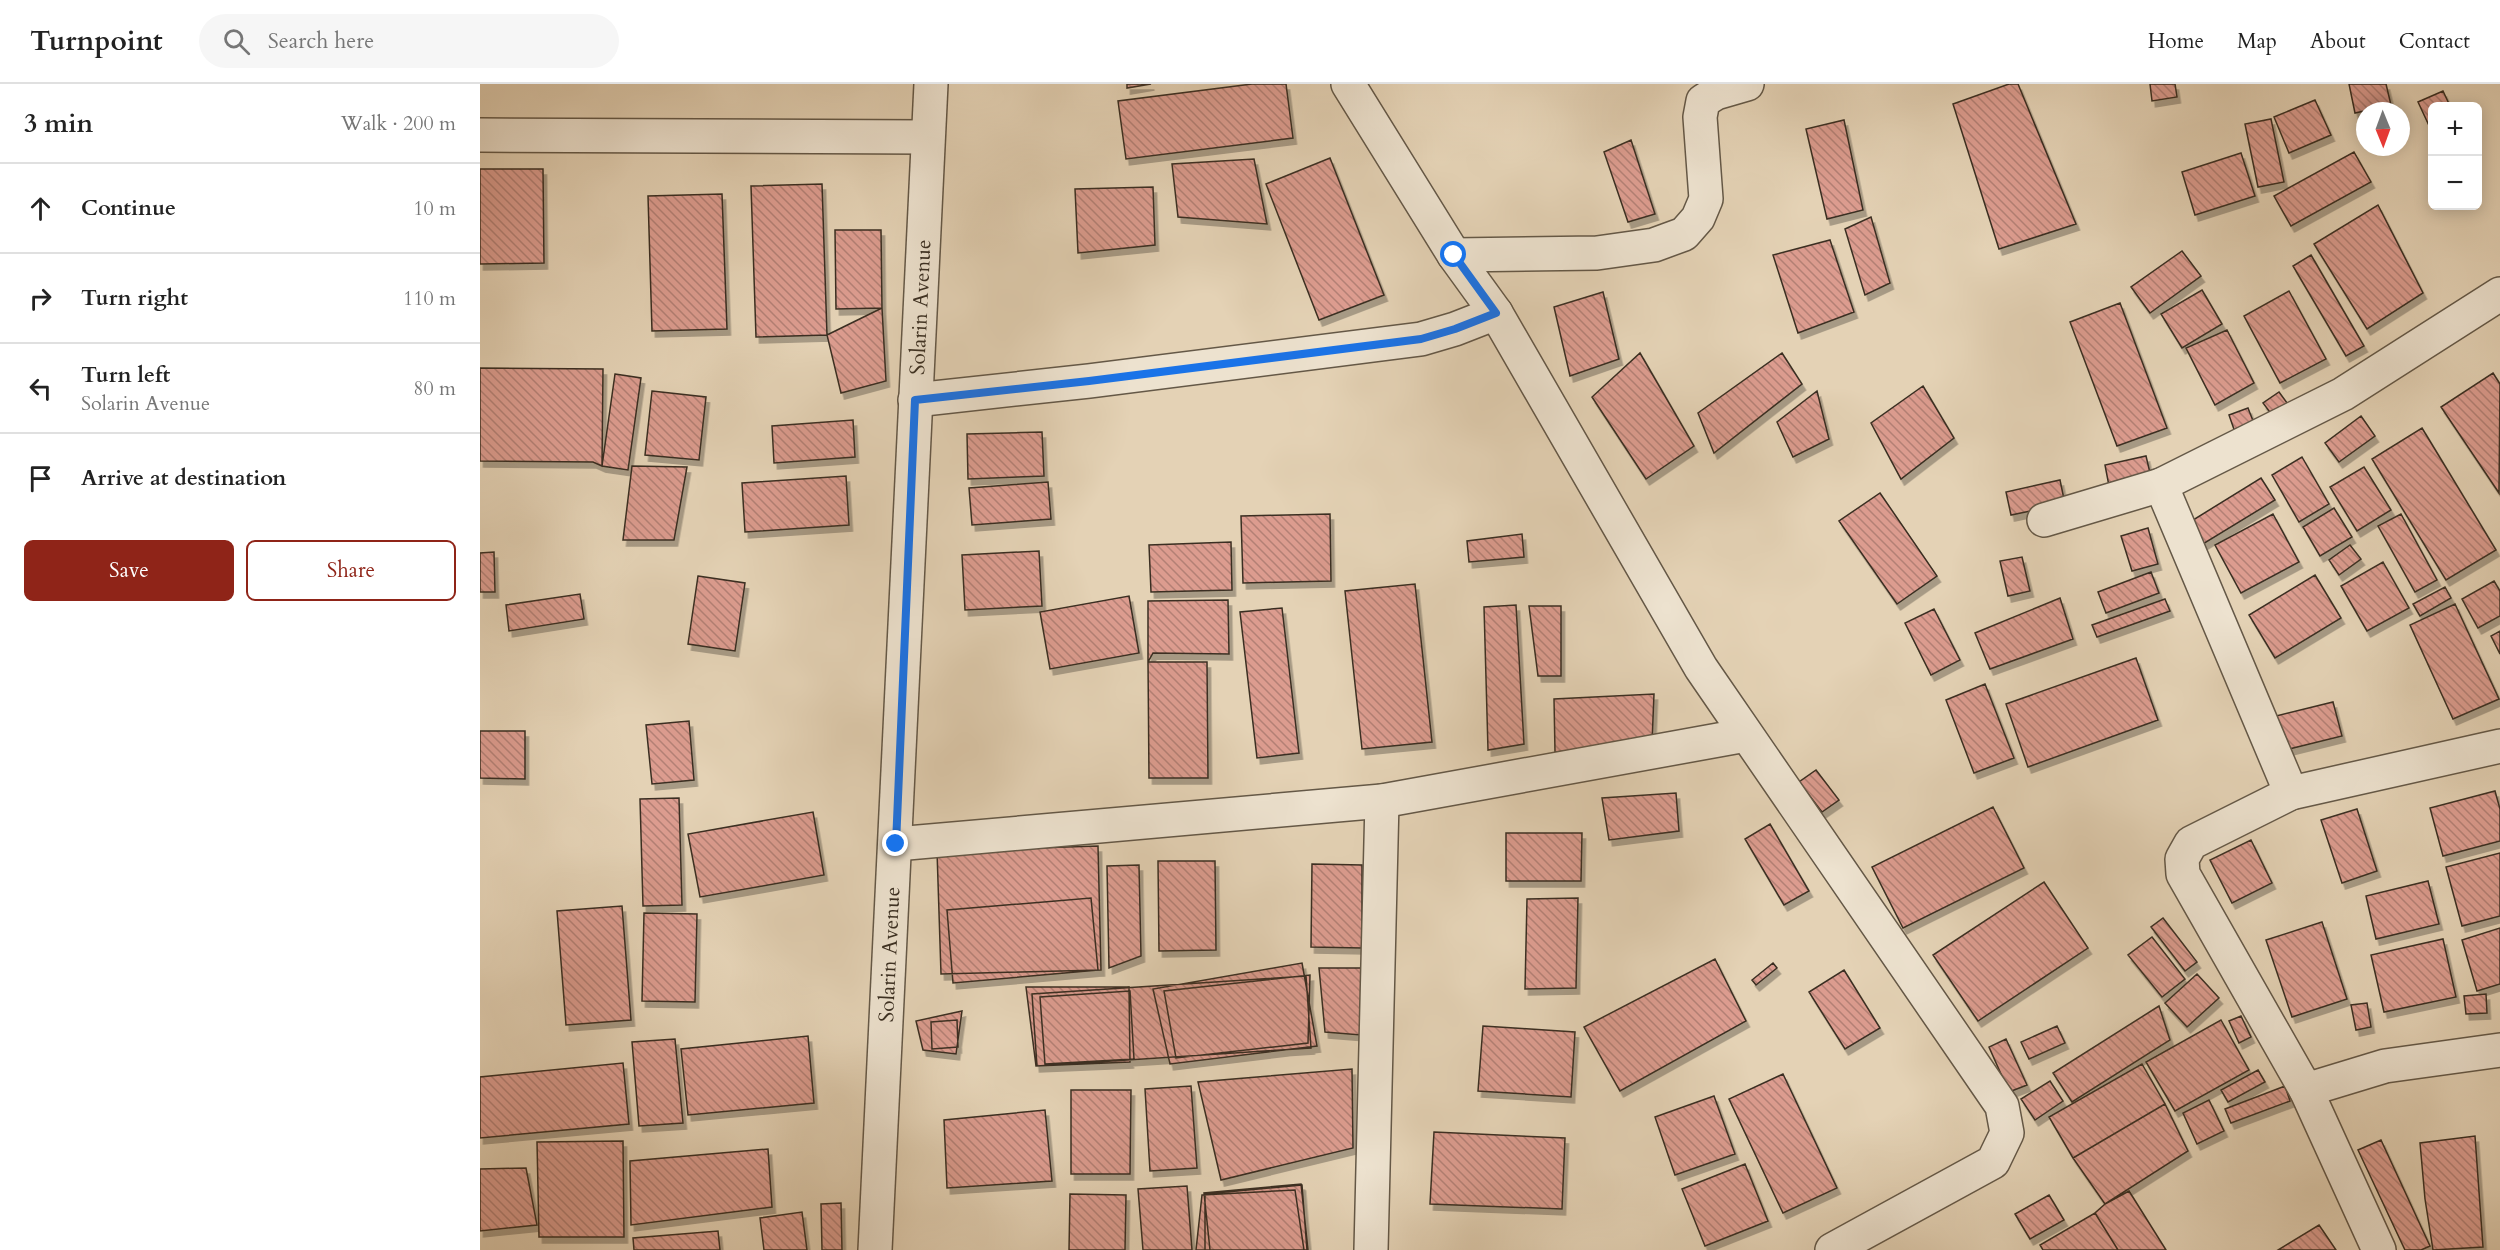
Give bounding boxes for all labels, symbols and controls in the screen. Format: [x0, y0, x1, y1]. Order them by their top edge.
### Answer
search box [199, 14, 619, 68]
text: Turnpoint [30, 22, 163, 60]
icon: search [220, 25, 253, 58]
text: Search here [268, 26, 374, 56]
text: Home [2148, 27, 2204, 56]
text: Map [2237, 27, 2277, 56]
text: About [2310, 27, 2366, 56]
text: Contact [2399, 27, 2470, 56]
north arrow [2356, 102, 2410, 156]
map controls [2428, 102, 2482, 210]
button: + [2428, 102, 2482, 156]
text: 3 min [24, 106, 93, 141]
text: Walk · 200 m [341, 110, 456, 137]
button: − [2428, 156, 2482, 210]
icon: ahead [24, 192, 57, 225]
text: Continue [81, 193, 176, 223]
text: 10 m [413, 195, 456, 222]
street label: Solarin Avenue [903, 239, 938, 376]
route start [1440, 241, 1466, 267]
icon: right [24, 282, 57, 315]
text: Turn right [81, 283, 188, 313]
text: 110 m [403, 285, 456, 312]
text: Turn left [81, 360, 170, 390]
icon: left [24, 372, 57, 405]
text: 80 m [413, 375, 456, 402]
text: Solarin Avenue [81, 390, 210, 417]
icon: arrive [24, 462, 57, 495]
text: Arrive at destination [81, 463, 286, 493]
button: Save [24, 540, 234, 601]
button: Share [246, 540, 456, 601]
route end [882, 830, 908, 856]
street label: Solarin Avenue [871, 886, 907, 1023]

